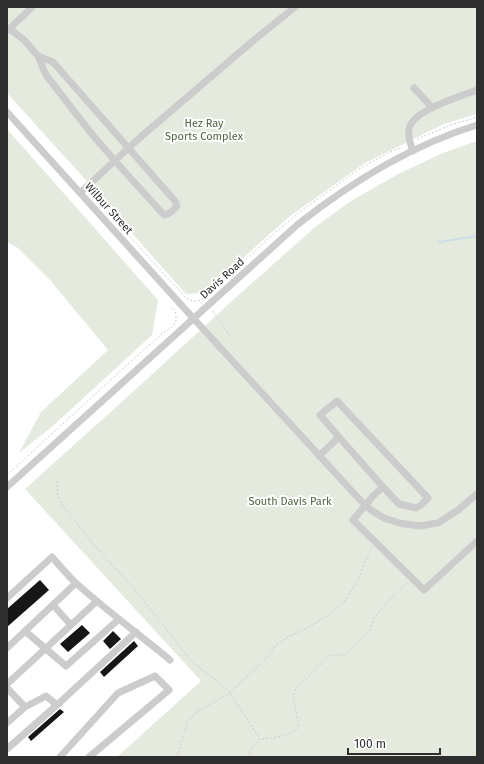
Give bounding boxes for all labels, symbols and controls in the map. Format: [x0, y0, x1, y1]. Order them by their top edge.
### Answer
park label: Hez Ray Sports Complex [165, 117, 244, 143]
street label: Wilbur Street [82, 180, 135, 237]
street label: Davis Road [198, 255, 247, 302]
park label: South Davis Park [248, 495, 332, 508]
scale bar [348, 730, 440, 756]
text: 100 m [354, 737, 386, 751]

